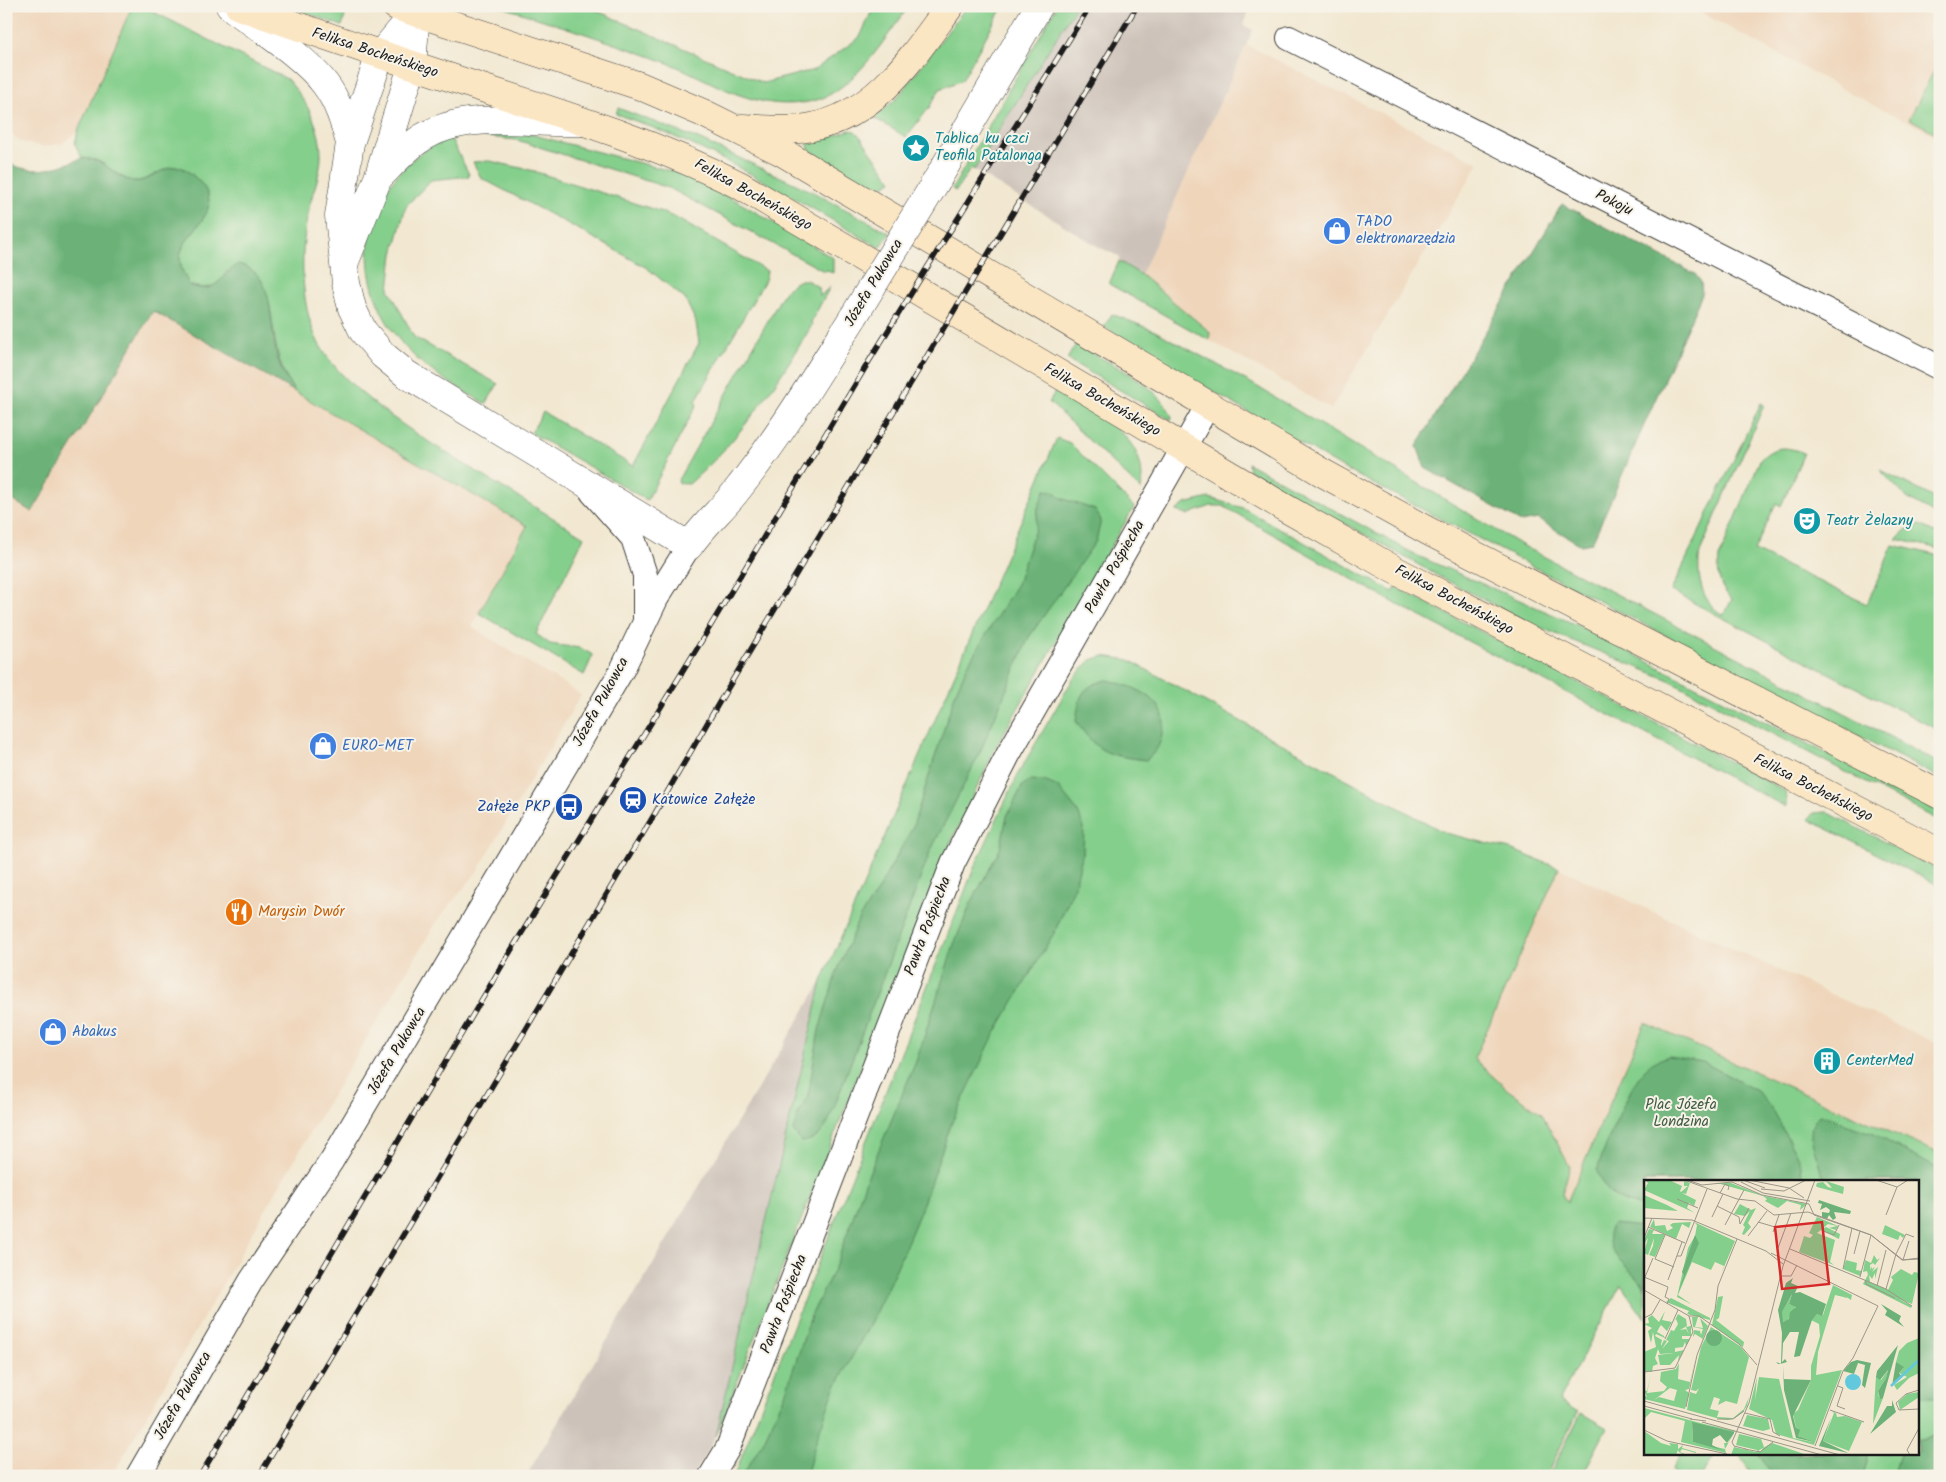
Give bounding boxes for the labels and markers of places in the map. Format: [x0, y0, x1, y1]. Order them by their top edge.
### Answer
place label: Tablica ku czci Teofila Patalonga [935, 127, 1042, 168]
place icon: Tablica ku czci Teofila Patalonga [901, 133, 931, 163]
place label: TADO elektronarzędzia [1356, 210, 1456, 251]
shop icon: TADO elektronarzędzia [1322, 216, 1352, 246]
theatre icon: Teatr Żelazny [1792, 506, 1822, 536]
place label: Teatr Żelazny [1826, 509, 1914, 533]
shop icon: EURO-MET [308, 731, 338, 761]
place label: EURO-MET [342, 734, 415, 758]
station icon: Katowice Załęże [618, 785, 648, 815]
place label: Katowice Załęże [652, 788, 755, 812]
bus stop icon: Załęże PKP [554, 792, 584, 822]
place label: Załęże PKP [477, 795, 551, 819]
restaurant icon: Marysin Dwór [224, 897, 254, 927]
place label: Marysin Dwór [258, 900, 345, 924]
shop icon: Abakus [38, 1017, 68, 1047]
place label: Abakus [72, 1020, 117, 1044]
building icon: CenterMed [1812, 1046, 1842, 1076]
place label: CenterMed [1846, 1049, 1914, 1073]

